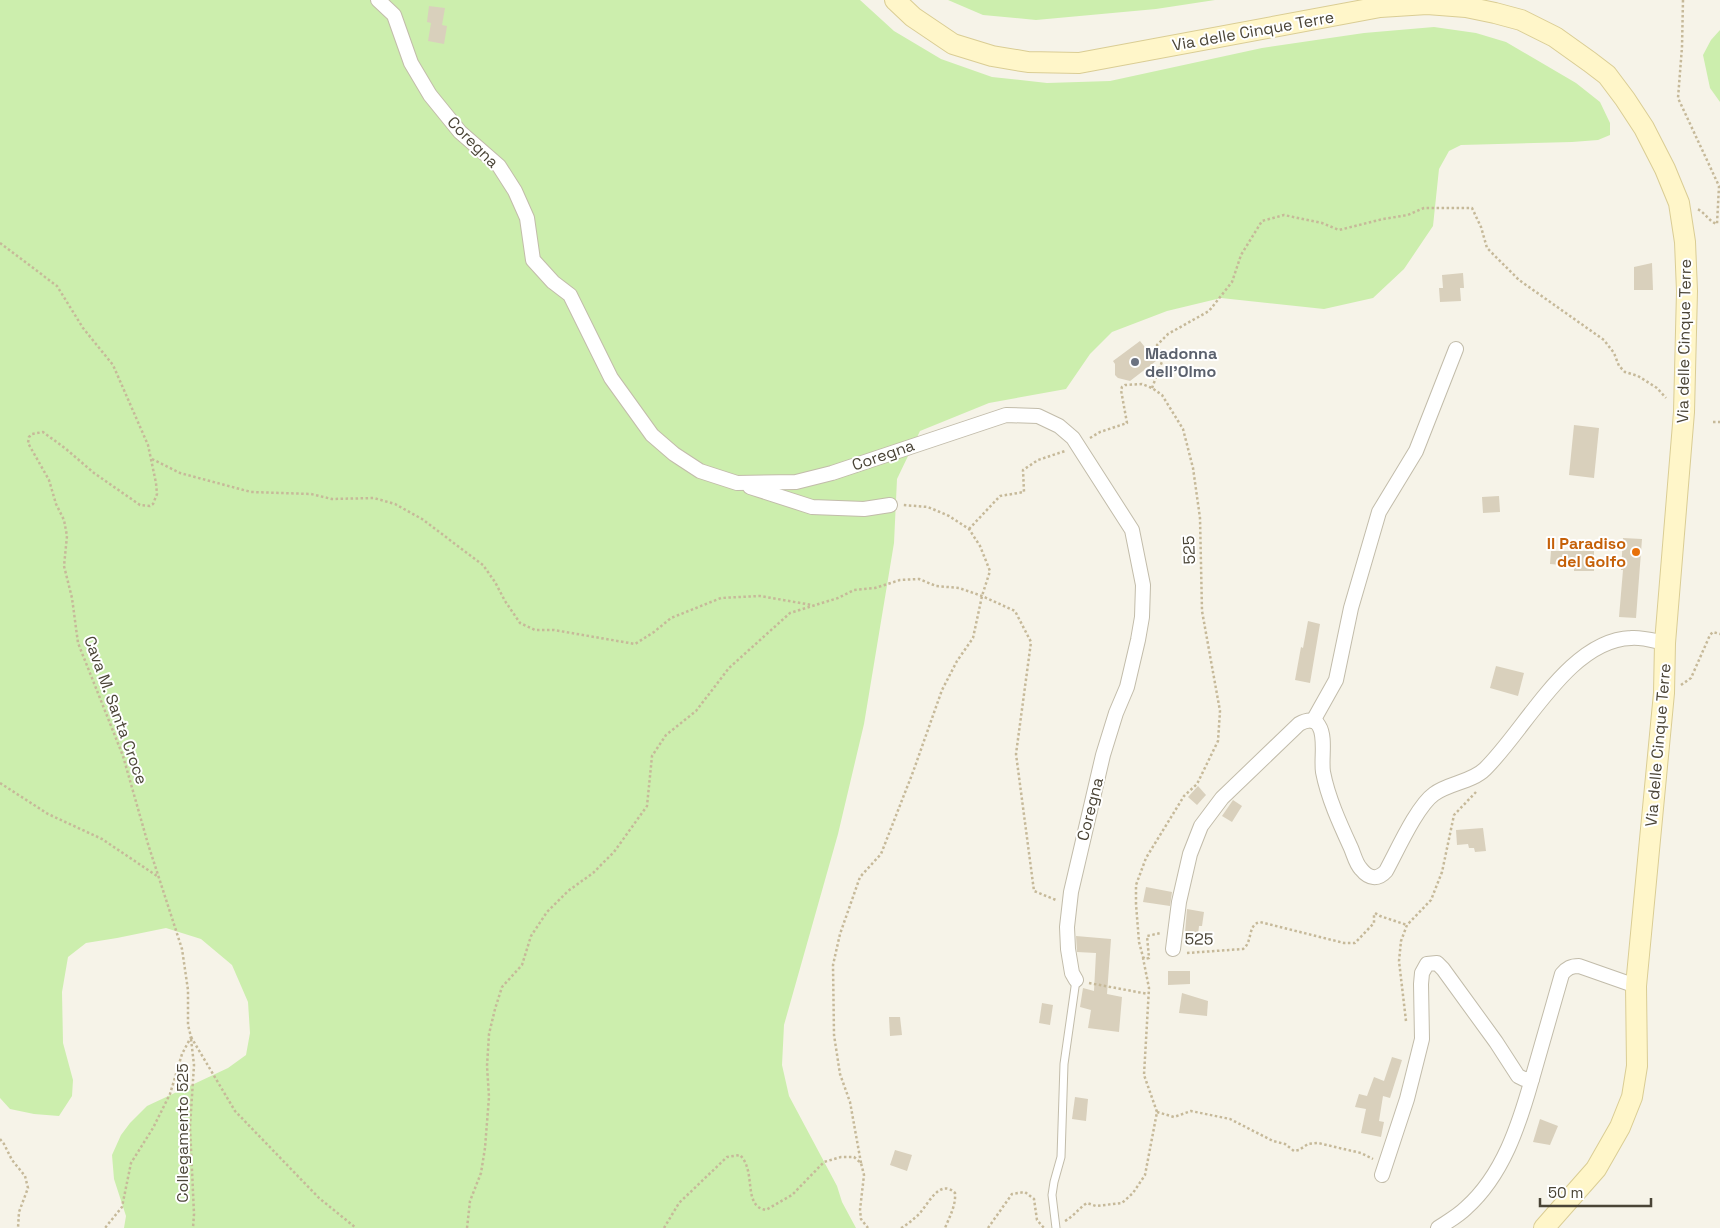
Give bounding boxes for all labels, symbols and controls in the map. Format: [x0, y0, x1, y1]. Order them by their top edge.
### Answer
street label: Via delle Cinque Terre [1170, 6, 1336, 56]
street label: Coregna [443, 112, 503, 172]
street label: Via delle Cinque Terre [1672, 259, 1696, 423]
place label: Madonna dell'Olmo [1145, 343, 1217, 382]
marker: Madonna dell'Olmo [1129, 356, 1141, 368]
street label: Coregna [849, 435, 917, 475]
place label: Il Paradiso del Golfo [1547, 533, 1626, 572]
street label: 525 [1178, 535, 1200, 565]
marker: Il Paradiso del Golfo [1630, 546, 1642, 558]
street label: Cava M. Santa Croce [79, 633, 153, 787]
street label: Via delle Cinque Terre [1640, 662, 1676, 828]
street label: Coregna [1072, 775, 1108, 843]
street label: 525 [1184, 928, 1214, 950]
street label: Collegamento 525 [172, 1063, 193, 1203]
scale bar [1540, 1176, 1651, 1208]
text: 50 m [1548, 1183, 1583, 1202]

